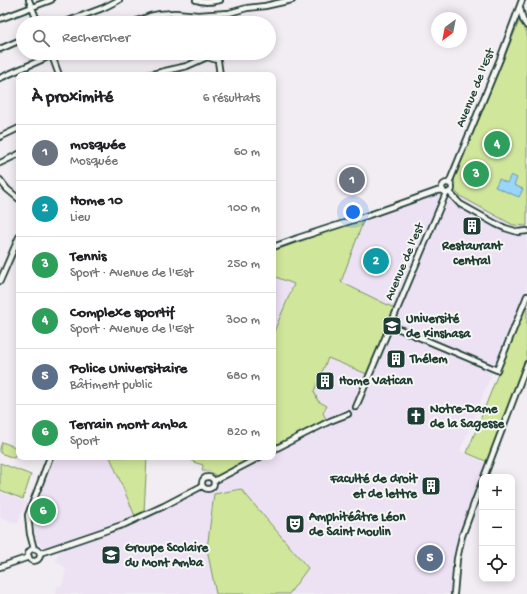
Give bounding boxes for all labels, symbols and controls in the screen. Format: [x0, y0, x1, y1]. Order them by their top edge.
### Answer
north arrow [431, 12, 467, 48]
search box [16, 16, 276, 60]
icon: search [30, 27, 52, 49]
text: Rechercher [62, 29, 130, 47]
street label: Avenue de l'Est [453, 45, 499, 130]
text: À proximité [32, 88, 113, 108]
text: 6 résultats [203, 91, 260, 106]
pin: 4 [484, 129, 510, 159]
text: mosquée [70, 136, 125, 154]
text: 1 [42, 145, 48, 160]
text: 60 m [234, 145, 260, 160]
text: Mosquée [70, 154, 118, 169]
pin: 3 [463, 159, 489, 189]
pin: 1 [339, 165, 365, 195]
text: Home 10 [70, 192, 123, 210]
text: 2 [42, 201, 48, 216]
text: 100 m [228, 201, 260, 216]
your location [343, 202, 363, 222]
text: Lieu [70, 210, 90, 225]
building icon: Restaurant central [461, 215, 483, 237]
street label: Avenue de l'est [382, 220, 429, 303]
place label: Restaurant central [441, 239, 504, 269]
pin: 2 [363, 246, 389, 276]
text: Tennis [70, 248, 107, 266]
text: 3 [42, 257, 48, 272]
text: 250 m [227, 257, 260, 272]
text: Sport · Avenue de l'Est [70, 266, 193, 281]
text: Complexe sportif [70, 304, 174, 322]
place label: Université de Kinshasa [406, 312, 471, 342]
text: 4 [42, 313, 48, 328]
text: 300 m [226, 313, 260, 328]
school or university icon: Université de Kinshasa [381, 315, 403, 337]
text: Sport · Avenue de l'Est [70, 322, 193, 337]
building icon: Thélem [385, 348, 407, 370]
place label: Thélem [409, 352, 448, 367]
text: Police Universitaire [70, 360, 187, 378]
text: 5 [42, 369, 48, 384]
text: 680 m [227, 369, 260, 384]
building icon: Home Vatican [314, 370, 336, 392]
place label: Home Vatican [339, 374, 413, 389]
text: Bâtiment public [70, 378, 152, 393]
place label: Notre-Dame de la Sagesse [430, 402, 505, 432]
church icon: Notre-Dame de la Sagesse [405, 405, 427, 427]
text: Terrain mont amba [70, 416, 187, 434]
text: 6 [42, 425, 48, 440]
text: 820 m [227, 425, 260, 440]
text: Sport [70, 434, 99, 449]
place label: Faculté de droit et de lettre [329, 472, 419, 502]
map controls [479, 474, 515, 582]
button: + [479, 474, 515, 510]
building icon: Faculté de droit et de lettre [420, 475, 442, 497]
pin: 6 [30, 496, 56, 526]
place label: Amphitéâtre Léon de Saint Moulin [308, 509, 406, 540]
button: − [479, 510, 515, 546]
theatre icon: Amphitéâtre Léon de Saint Moulin [284, 513, 306, 535]
place label: Groupe Scolaire du Mont Amba [125, 541, 210, 571]
pin: 5 [417, 543, 443, 573]
school or university icon: Groupe Scolaire du Mont Amba [100, 544, 122, 566]
button: locate [479, 546, 515, 582]

